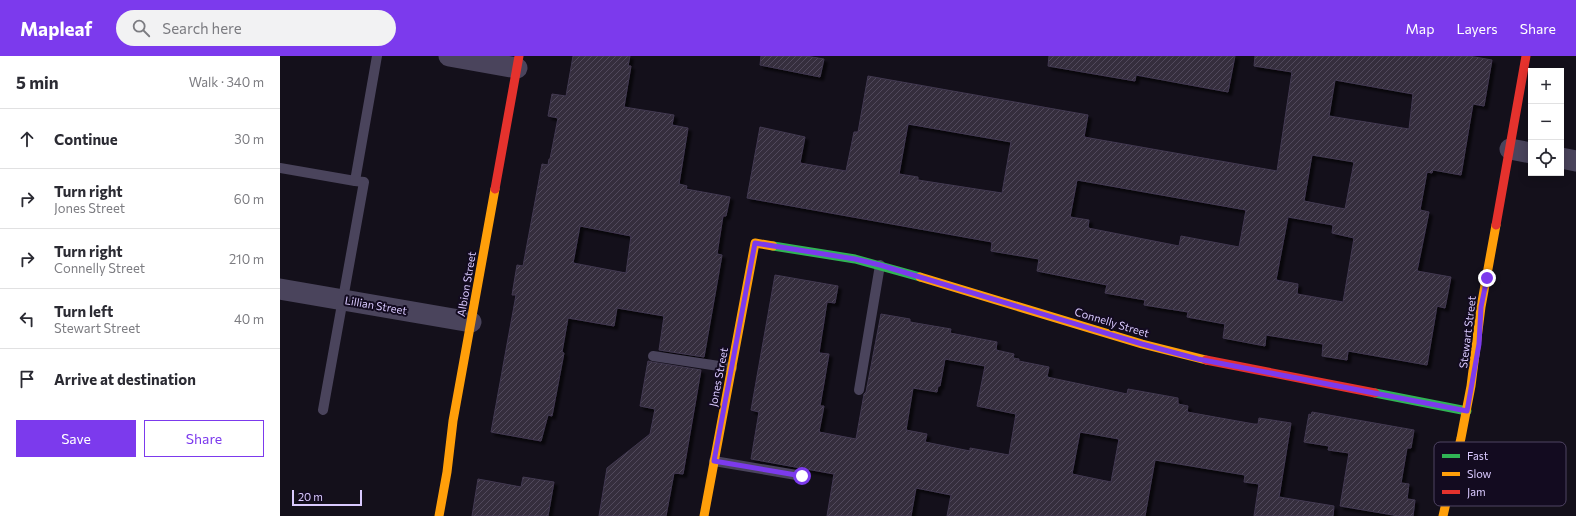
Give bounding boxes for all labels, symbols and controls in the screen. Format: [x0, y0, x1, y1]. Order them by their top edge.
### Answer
search box [116, 10, 396, 46]
text: Mapleaf [20, 17, 92, 40]
icon: search [130, 17, 152, 39]
text: Search here [162, 19, 242, 37]
text: Map [1406, 20, 1434, 37]
text: Layers [1456, 20, 1498, 37]
text: Share [1520, 20, 1556, 37]
map controls [1528, 68, 1564, 176]
button: + [1528, 68, 1564, 104]
text: 5 min [16, 72, 59, 93]
text: Walk · 340 m [189, 74, 264, 90]
button: − [1528, 104, 1564, 140]
icon: ahead [16, 128, 38, 150]
text: Continue [54, 130, 118, 148]
text: 30 m [234, 131, 264, 147]
button: locate [1528, 140, 1564, 176]
text: Turn right [54, 182, 123, 200]
icon: right [16, 188, 38, 210]
text: 60 m [234, 191, 264, 207]
text: Jones Street [54, 200, 125, 216]
text: Turn right [54, 242, 123, 260]
icon: right [16, 248, 38, 270]
street label: Albion Street [454, 250, 478, 318]
text: 210 m [229, 251, 264, 267]
text: Connelly Street [54, 260, 145, 276]
route end [1478, 269, 1496, 287]
street label: Lillian Street [344, 293, 409, 317]
street label: Stewart Street [1456, 295, 1478, 369]
text: Turn left [54, 302, 113, 320]
street label: Connelly Street [1073, 305, 1151, 340]
icon: left [16, 308, 38, 330]
text: 40 m [234, 311, 264, 327]
text: Stewart Street [54, 320, 140, 336]
street label: Jones Street [706, 346, 731, 408]
icon: arrive [16, 368, 38, 390]
text: Arrive at destination [54, 370, 196, 388]
button: Save [16, 420, 136, 457]
button: Share [144, 420, 264, 457]
legend [1434, 442, 1566, 506]
text: Fast [1467, 449, 1489, 462]
route start [793, 467, 811, 485]
text: Slow [1467, 467, 1492, 480]
text: Jam [1467, 485, 1486, 499]
scale bar [292, 488, 362, 507]
text: 20 m [298, 490, 323, 503]

